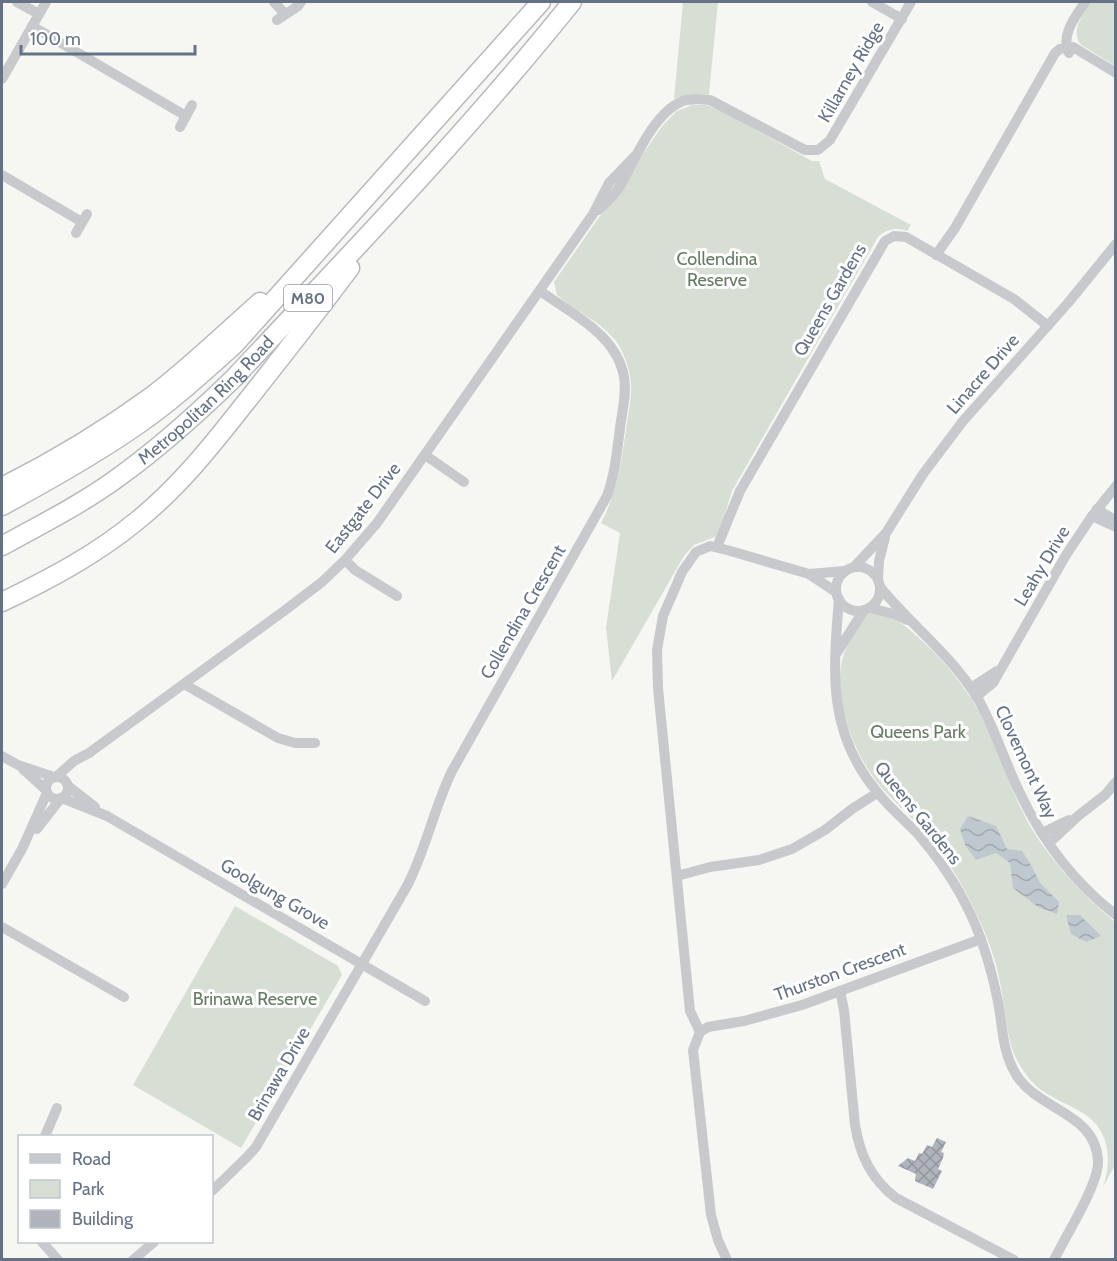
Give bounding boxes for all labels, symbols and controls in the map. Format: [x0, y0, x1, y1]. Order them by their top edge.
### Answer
scale bar [21, 18, 195, 56]
street label: Killarney Ridge [813, 18, 889, 126]
text: 100 m [30, 28, 81, 50]
street label: Queens Gardens [789, 240, 871, 360]
park label: Collendina Reserve [677, 248, 758, 291]
road number: M80 [284, 285, 332, 311]
street label: Linacre Drive [942, 329, 1024, 419]
street label: Metropolitan Ring Road [134, 331, 279, 469]
street label: Eastgate Drive [321, 458, 405, 558]
street label: Leahy Drive [1009, 522, 1075, 610]
street label: Collendina Crescent [476, 541, 570, 683]
street label: Clovemont Way [990, 702, 1062, 822]
park label: Queens Park [870, 721, 967, 743]
street label: Queens Gardens [870, 757, 966, 869]
street label: Goolgung Grove [216, 854, 334, 934]
street label: Thurston Crescent [771, 938, 909, 1006]
park label: Brinawa Reserve [193, 988, 317, 1010]
street label: Brinawa Drive [243, 1023, 315, 1125]
legend [18, 1135, 213, 1243]
text: Road [72, 1148, 111, 1170]
text: Park [72, 1178, 105, 1200]
text: Building [72, 1208, 134, 1230]

